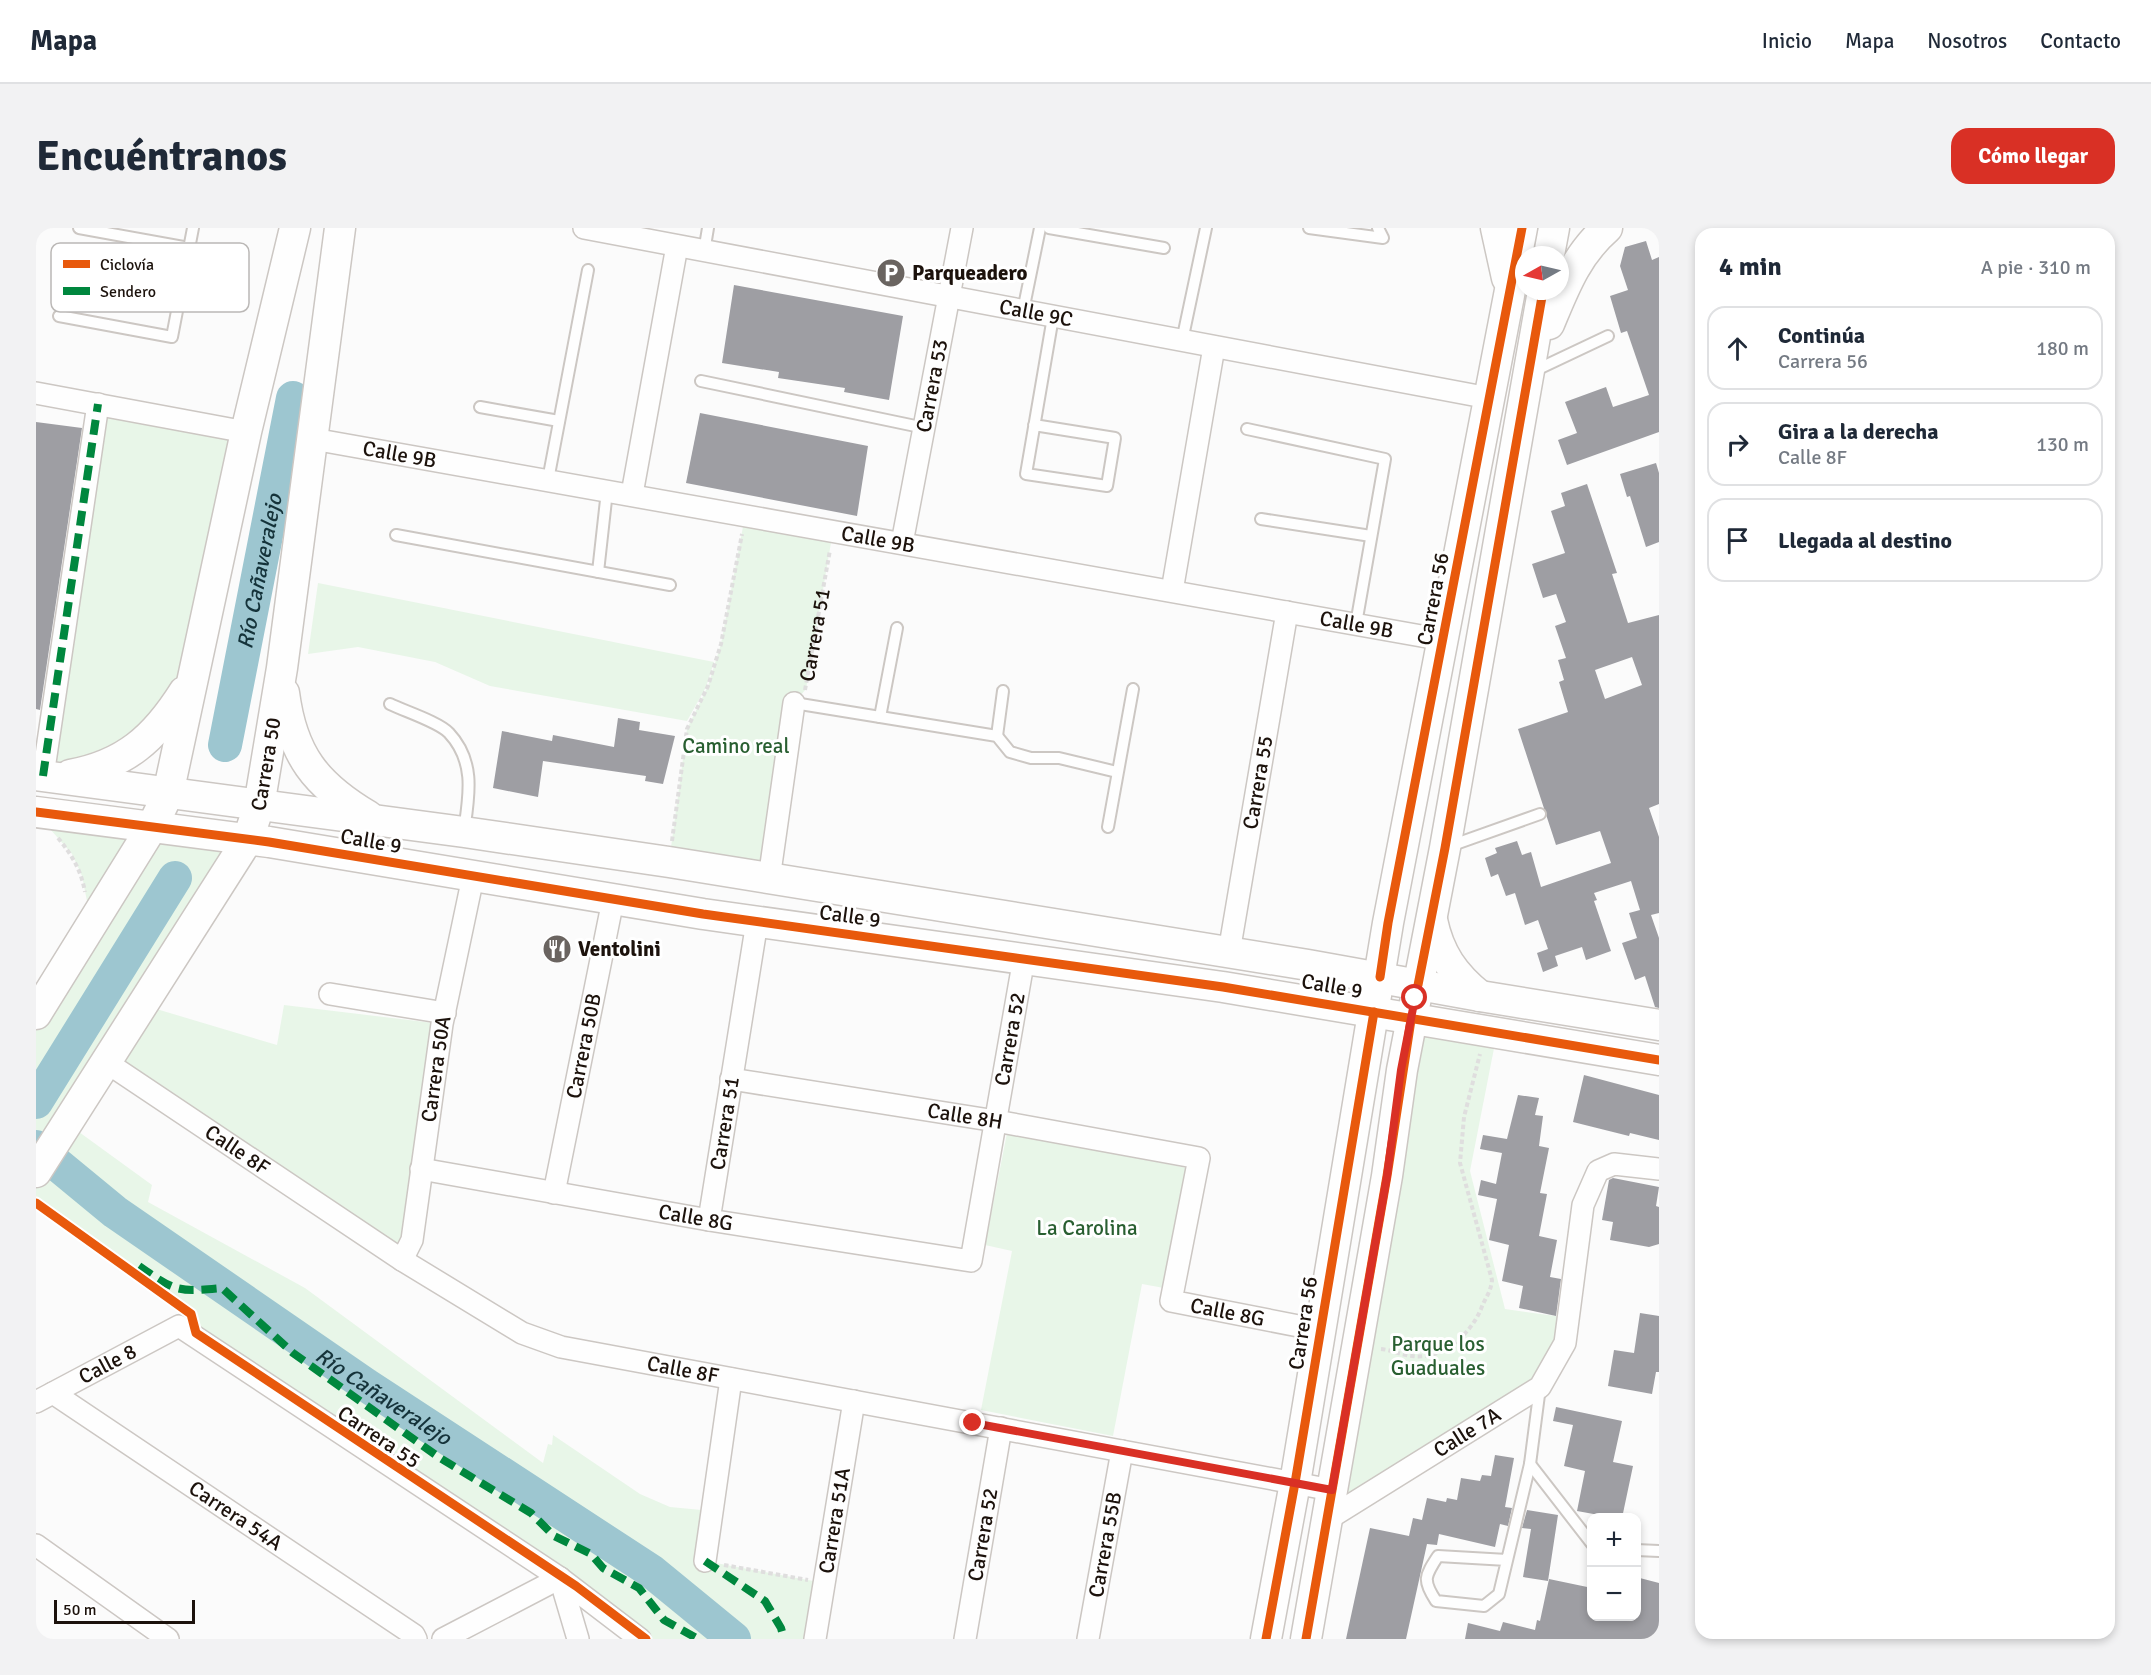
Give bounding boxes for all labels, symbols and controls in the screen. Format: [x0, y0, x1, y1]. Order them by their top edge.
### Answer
text: Mapa [30, 24, 97, 58]
text: Inicio [1762, 28, 1812, 54]
text: Mapa [1845, 28, 1894, 54]
text: Nosotros [1927, 28, 2007, 54]
text: Contacto [2040, 28, 2121, 54]
button: Cómo llegar [1951, 128, 2115, 184]
text: Encuéntranos [36, 131, 287, 182]
legend [51, 243, 249, 312]
north arrow [1515, 246, 1569, 300]
text: 4 min [1719, 251, 1782, 283]
text: Ciclovía [100, 255, 154, 275]
text: A pie · 310 m [1981, 255, 2091, 280]
parking icon: Parqueadero [875, 257, 907, 289]
place label: Parqueadero [912, 260, 1027, 286]
text: Sendero [100, 282, 156, 302]
street label: Calle 9C [997, 293, 1075, 333]
text: Continúa [1778, 322, 1865, 349]
icon: ahead [1721, 332, 1754, 365]
text: 180 m [2036, 336, 2089, 361]
street label: Carrera 53 [910, 337, 954, 435]
text: Carrera 56 [1778, 349, 1868, 374]
text: Gira a la derecha [1778, 418, 1939, 445]
icon: right [1721, 428, 1754, 461]
text: 130 m [2036, 432, 2089, 457]
street label: Calle 9B [361, 435, 439, 474]
text: Calle 8F [1778, 445, 1847, 470]
water label: Río Cañaveralejo [231, 490, 288, 651]
street label: Calle 9B [839, 520, 917, 559]
icon: arrive [1721, 524, 1754, 557]
text: Llegada al destino [1778, 527, 1952, 554]
street label: Carrera 56 [1411, 550, 1455, 648]
street label: Carrera 51 [794, 586, 836, 684]
street label: Calle 9B [1318, 605, 1396, 644]
street label: Carrera 50 [245, 715, 287, 813]
park label: Camino real [682, 733, 790, 759]
street label: Carrera 55 [1237, 734, 1279, 831]
street label: Calle 9 [338, 823, 404, 859]
street label: Calle 9 [818, 899, 882, 933]
restaurant icon: Ventolini [541, 933, 573, 965]
place label: Ventolini [578, 936, 661, 962]
street label: Calle 9 [1299, 968, 1365, 1004]
route start [1401, 984, 1427, 1010]
street label: Carrera 52 [989, 990, 1031, 1088]
street label: Carrera 50B [560, 991, 607, 1101]
street label: Carrera 50A [416, 1013, 456, 1124]
street label: Carrera 51 [704, 1075, 745, 1172]
street label: Calle 8H [926, 1097, 1005, 1135]
street label: Calle 8F [200, 1119, 275, 1181]
street label: Calle 8G [656, 1198, 735, 1237]
park label: La Carolina [1036, 1215, 1138, 1241]
street label: Carrera 56 [1283, 1274, 1323, 1372]
street label: Calle 8G [1188, 1292, 1267, 1332]
park label: Parque los Guaduales [1391, 1331, 1485, 1381]
street label: Calle 8 [74, 1338, 141, 1390]
water label: Río Cañaveralejo [310, 1341, 458, 1452]
street label: Calle 8F [645, 1350, 721, 1389]
street label: Carrera 55 [333, 1400, 425, 1474]
street label: Calle 7A [1429, 1402, 1506, 1463]
route end [959, 1409, 985, 1435]
street label: Carrera 51A [813, 1465, 856, 1576]
street label: Carrera 54A [184, 1475, 288, 1556]
street label: Carrera 52 [962, 1486, 1004, 1583]
street label: Carrera 55B [1083, 1490, 1127, 1600]
map controls [1587, 1513, 1641, 1621]
button: + [1587, 1513, 1641, 1567]
button: − [1587, 1567, 1641, 1621]
scale bar [54, 1597, 195, 1624]
text: 50 m [63, 1600, 97, 1620]

